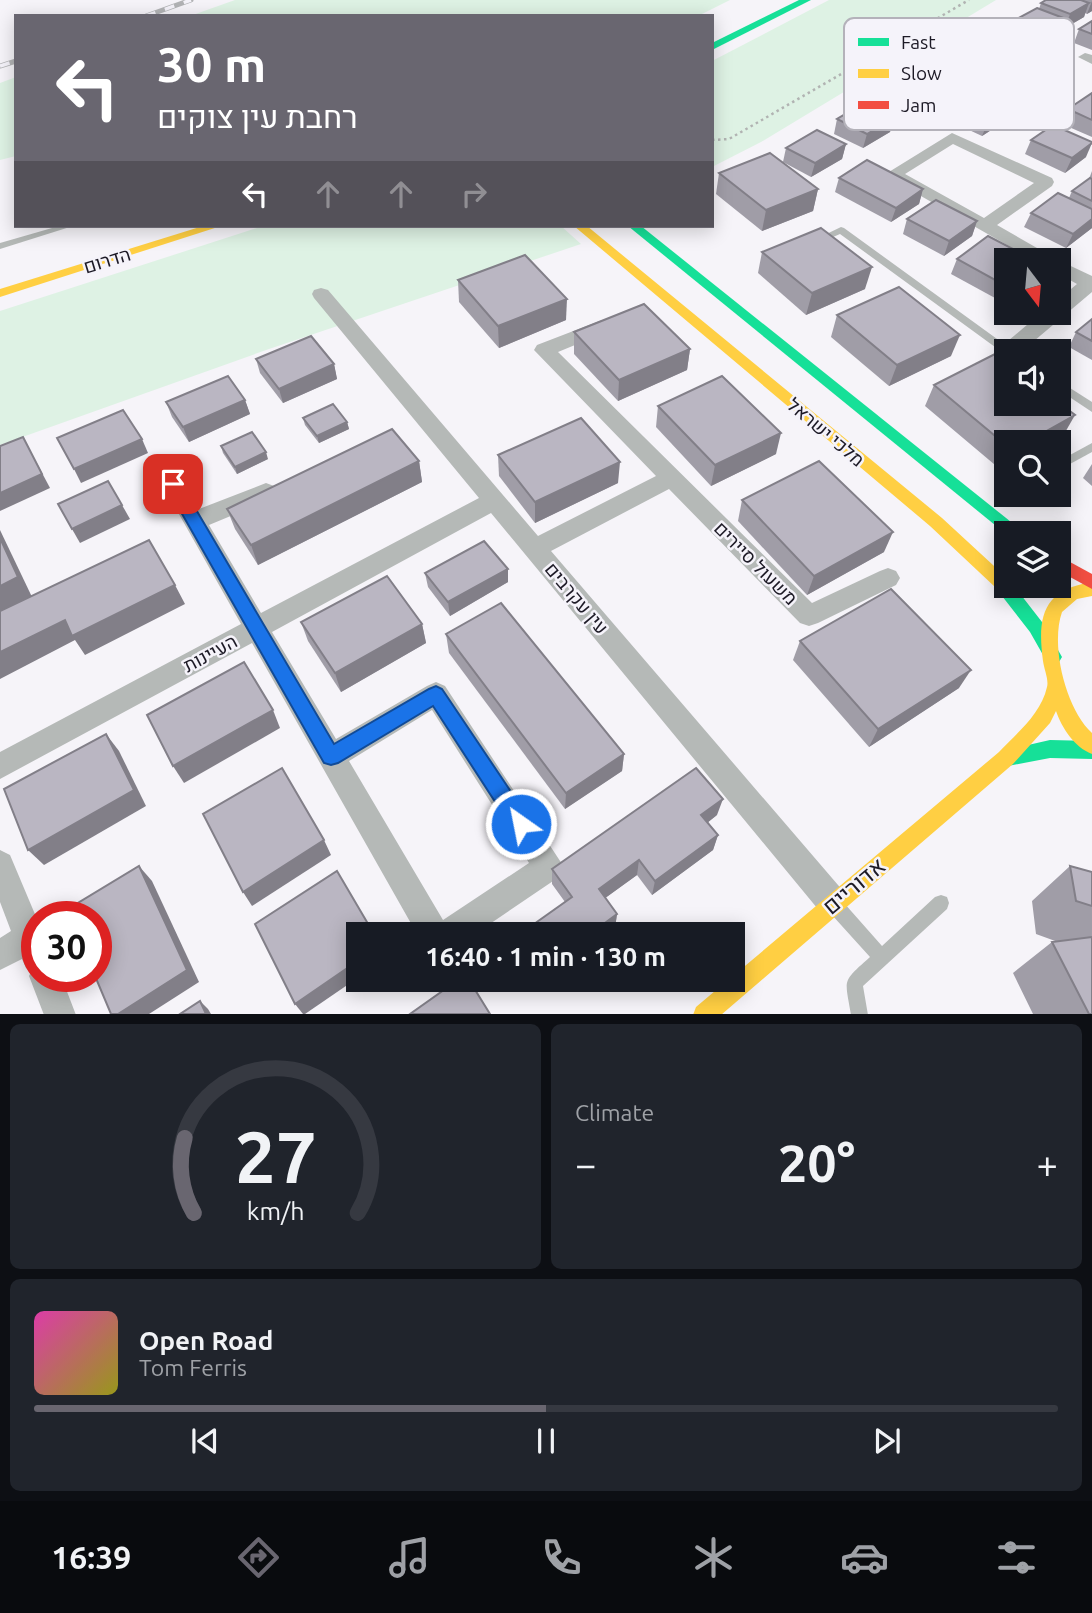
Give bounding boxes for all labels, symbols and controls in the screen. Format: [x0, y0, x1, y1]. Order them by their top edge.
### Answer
legend [844, 18, 1074, 130]
text: Fast [901, 31, 936, 53]
text: 30 m [157, 36, 266, 91]
icon: left [42, 42, 133, 133]
text: Slow [901, 62, 942, 84]
text: Jam [901, 94, 937, 116]
text: רחבת עין צוקים [157, 98, 358, 134]
icon: left [236, 175, 274, 213]
icon: ahead [309, 175, 347, 213]
icon: ahead [382, 175, 420, 213]
icon: right [455, 175, 493, 213]
street label: הדרום [81, 242, 133, 278]
north arrow [994, 248, 1071, 326]
map controls [994, 248, 1071, 598]
button: sound [994, 339, 1071, 416]
street label: מלכי ישראל [783, 393, 869, 471]
button: search [994, 430, 1071, 507]
pin [143, 454, 203, 514]
icon: arrive [154, 465, 192, 503]
street label: משעול סיירים [710, 517, 802, 609]
button: layers [994, 521, 1071, 598]
street label: עין עקרבים [541, 558, 613, 638]
street label: העיינות [179, 630, 241, 676]
position arrow [484, 787, 558, 861]
street label: אדוריים [818, 852, 890, 919]
speed limit sign: 30 [21, 901, 112, 992]
text: 16:40 · 1 min · 130 m [425, 942, 666, 971]
text: Climate [575, 1100, 654, 1125]
text: 27 [234, 1115, 317, 1197]
text: 20° [778, 1134, 855, 1192]
text: − [575, 1143, 596, 1185]
text: + [1037, 1143, 1058, 1185]
text: km/h [247, 1196, 304, 1224]
text: Open Road [139, 1326, 273, 1355]
text: Tom Ferris [139, 1355, 247, 1380]
icon: previous [186, 1422, 224, 1460]
icon: pause [527, 1422, 565, 1460]
icon: next [868, 1422, 906, 1460]
icon: directions [234, 1533, 283, 1582]
icon: music [385, 1533, 434, 1582]
icon: phone [537, 1533, 586, 1582]
icon: climate [689, 1533, 738, 1582]
icon: car [840, 1533, 889, 1582]
icon: filters [992, 1533, 1041, 1582]
text: 16:39 [51, 1539, 131, 1575]

